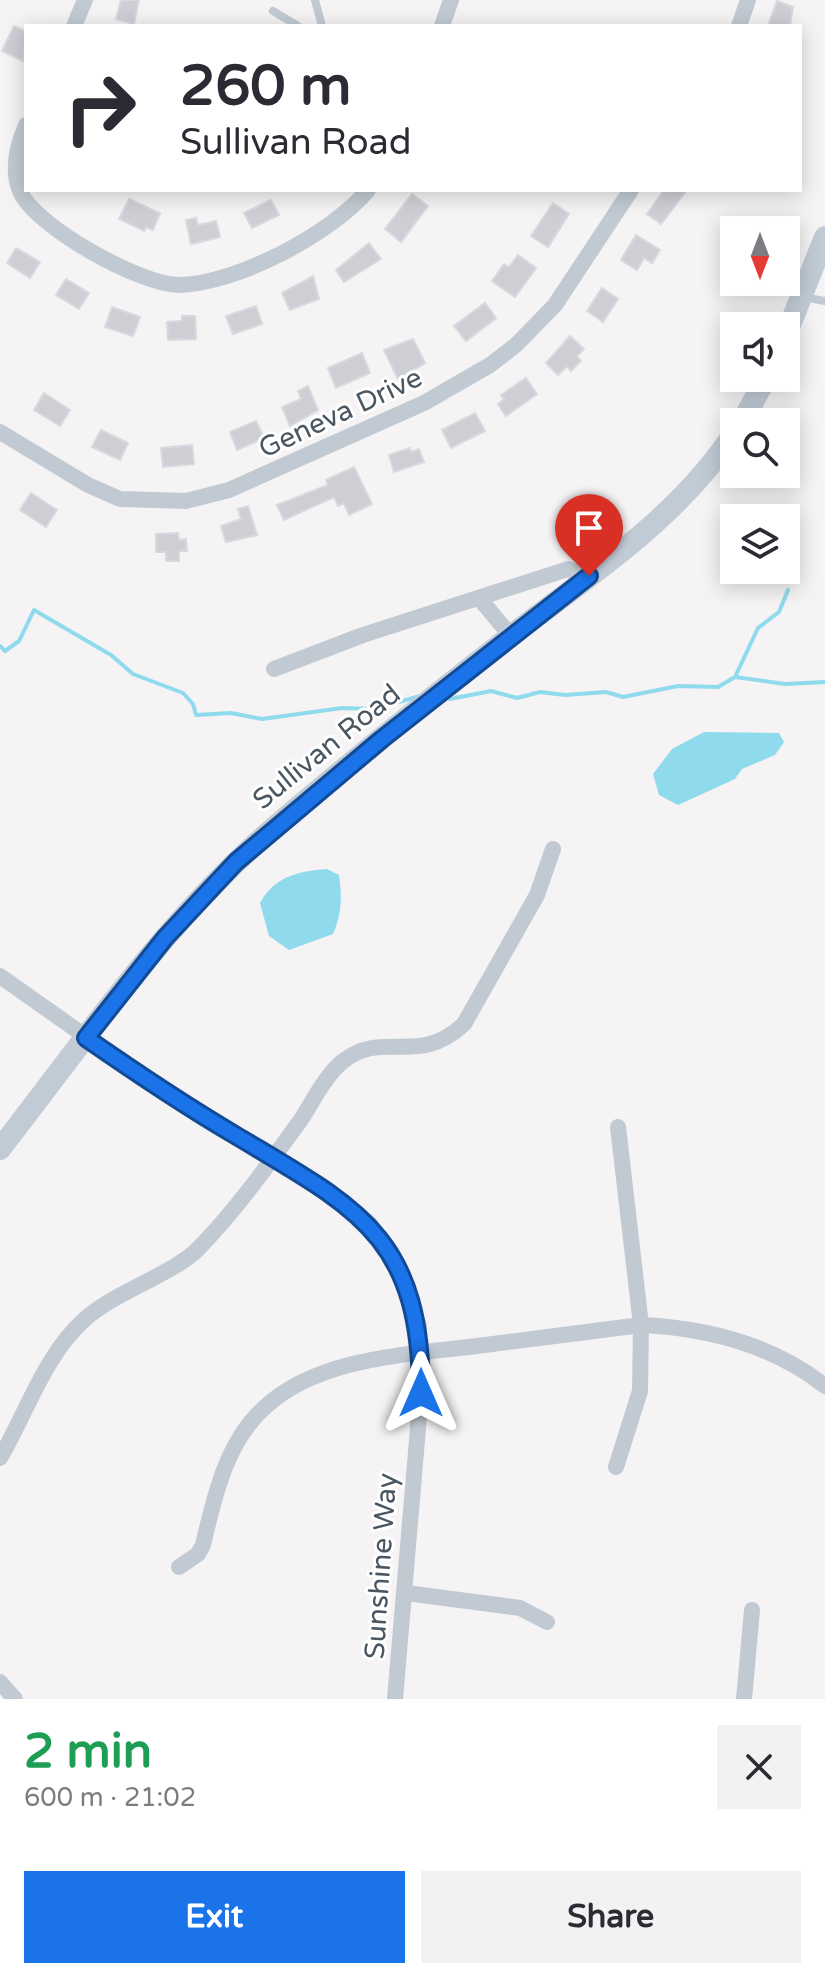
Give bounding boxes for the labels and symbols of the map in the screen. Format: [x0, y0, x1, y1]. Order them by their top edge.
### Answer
north arrow [720, 216, 800, 296]
street label: Geneva Drive [253, 360, 428, 466]
pin [555, 494, 623, 576]
street label: Sullivan Road [246, 677, 407, 817]
position arrow [379, 1351, 463, 1435]
street label: Sunshine Way [358, 1472, 404, 1660]

